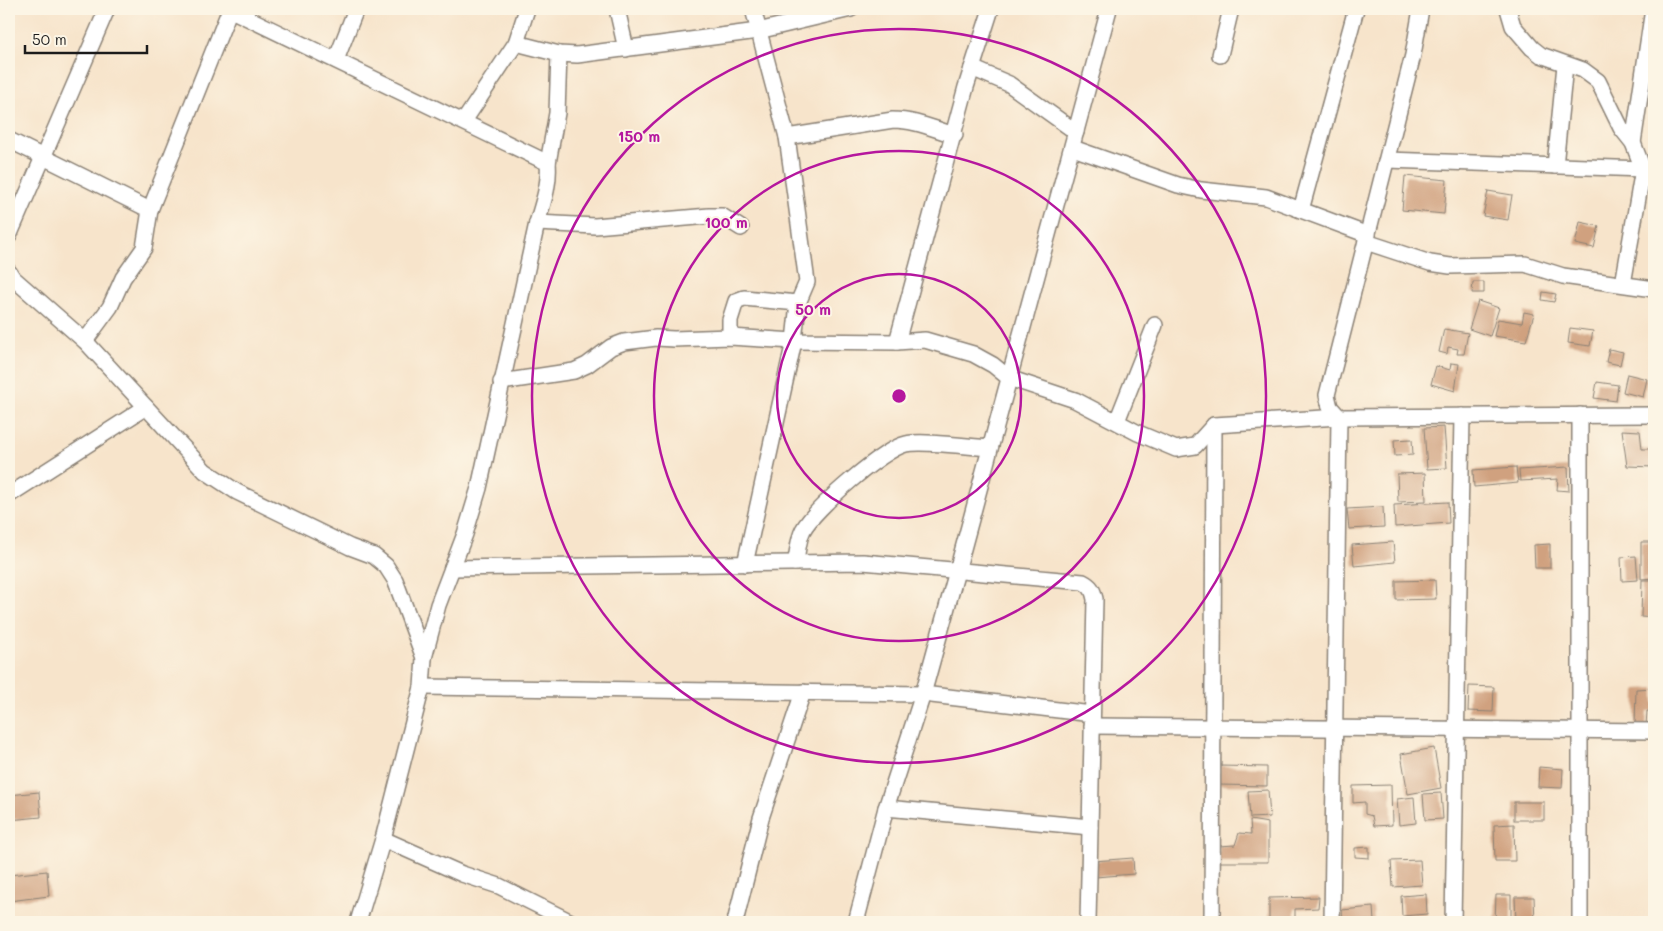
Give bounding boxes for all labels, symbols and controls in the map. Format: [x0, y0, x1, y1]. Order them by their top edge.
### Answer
scale bar [25, 22, 148, 54]
text: 50 m [32, 29, 67, 49]
text: 150 m [618, 126, 660, 146]
text: 100 m [704, 212, 748, 232]
text: 50 m [795, 299, 831, 319]
centre of rings [890, 387, 908, 405]

